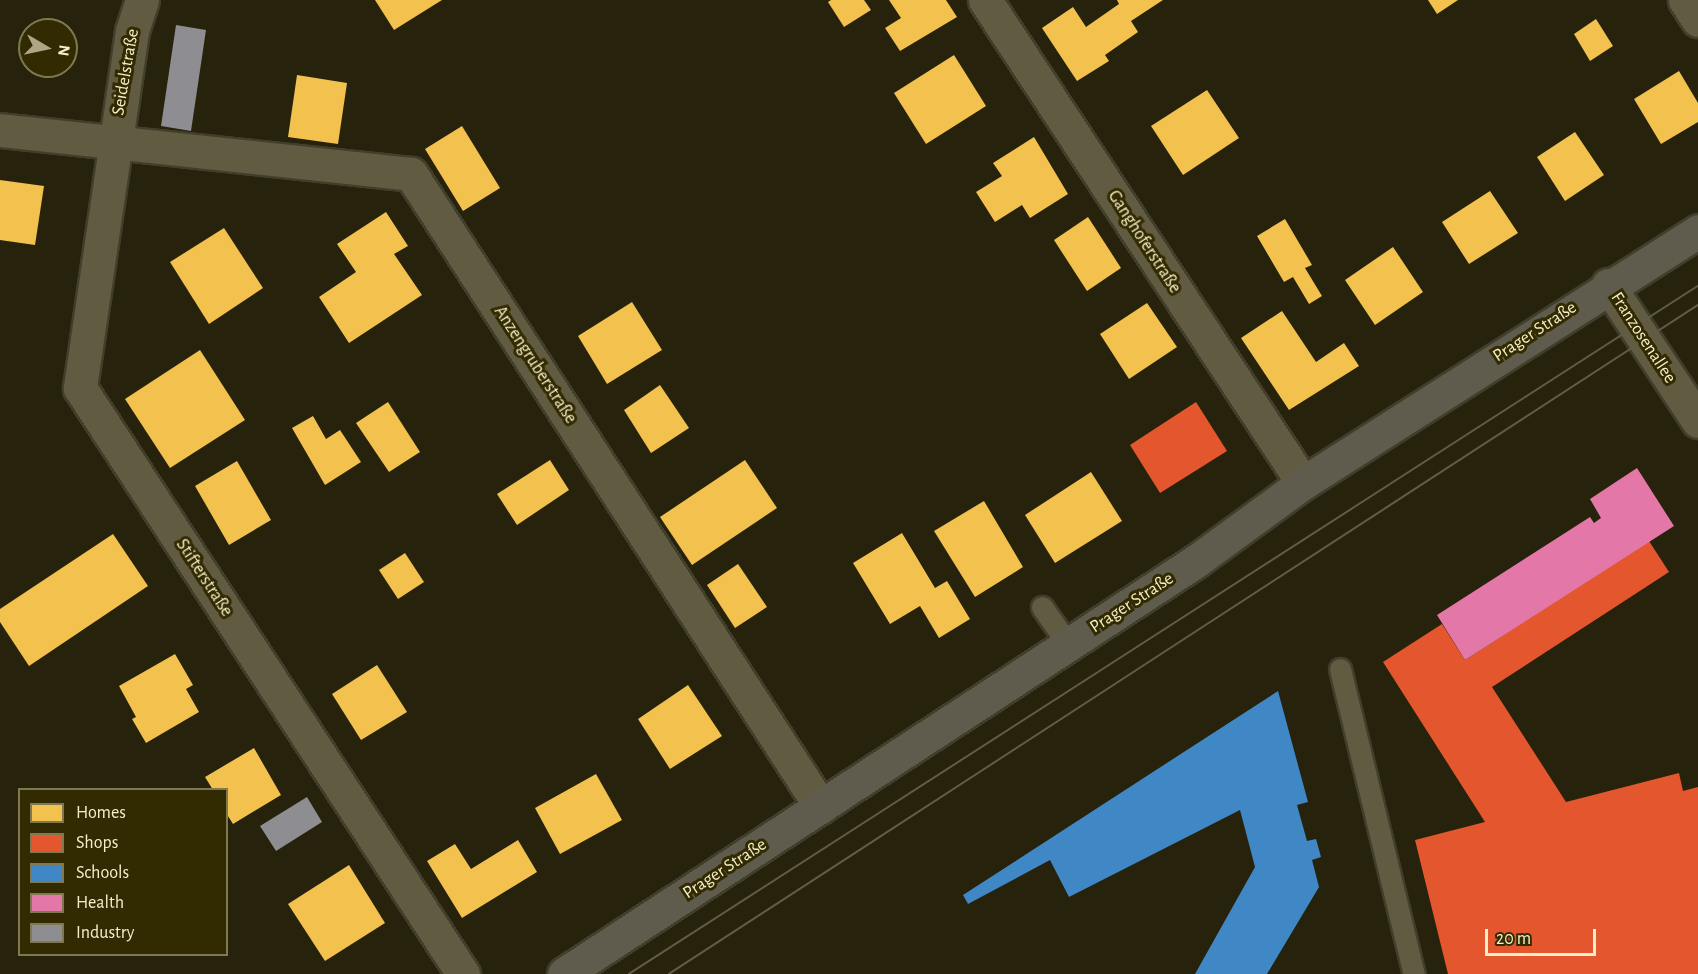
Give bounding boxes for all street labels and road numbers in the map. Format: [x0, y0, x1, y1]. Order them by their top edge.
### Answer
street label: Seidelstraße [108, 27, 144, 117]
street label: Ganghoferstraße [1103, 186, 1185, 298]
street label: Franzosenallee [1606, 288, 1680, 388]
street label: Prager Straße [1489, 297, 1581, 367]
street label: Anzengruberstraße [489, 302, 581, 428]
street label: Stifterstraße [171, 535, 237, 621]
street label: Prager Straße [1086, 568, 1178, 638]
street label: Prager Straße [679, 834, 771, 904]

